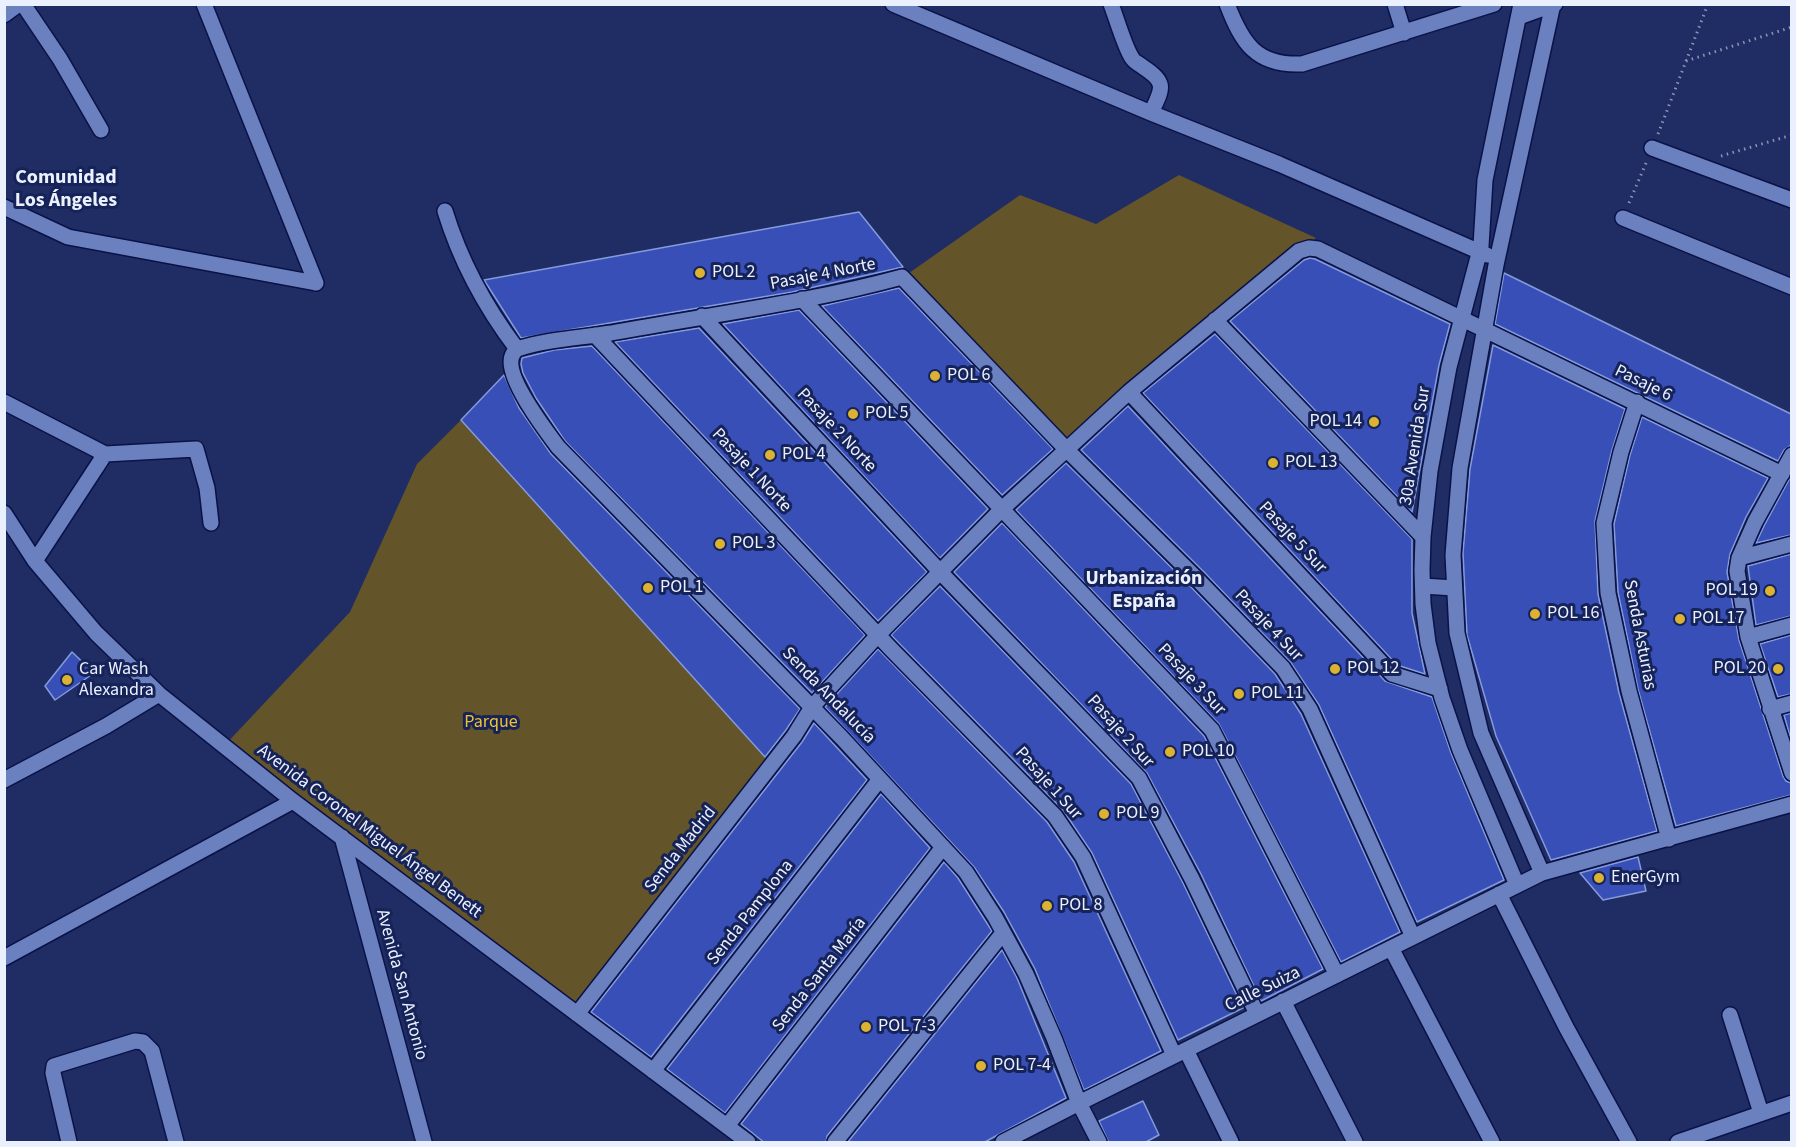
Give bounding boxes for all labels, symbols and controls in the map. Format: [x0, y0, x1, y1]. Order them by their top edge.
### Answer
district label: Comunidad Los Ángeles [15, 167, 117, 214]
street label: Pasaje 4 Norte [768, 254, 878, 296]
place label: POL 2 [712, 262, 755, 284]
marker: POL 2 [693, 266, 707, 280]
street label: Pasaje 6 [1611, 361, 1675, 407]
place label: POL 6 [947, 365, 990, 387]
marker: POL 6 [928, 369, 942, 383]
street label: Pasaje 2 Norte [792, 384, 880, 478]
street label: 30a Avenida Sur [1396, 385, 1436, 507]
place label: POL 5 [865, 403, 908, 425]
marker: POL 5 [846, 407, 860, 421]
place label: POL 14 [1310, 411, 1362, 433]
marker: POL 14 [1367, 415, 1381, 429]
street label: Pasaje 1 Norte [707, 424, 795, 518]
place label: POL 4 [782, 444, 825, 466]
marker: POL 4 [763, 448, 777, 462]
place label: POL 13 [1285, 452, 1337, 474]
marker: POL 13 [1266, 456, 1280, 470]
street label: Pasaje 5 Sur [1253, 498, 1331, 578]
place label: POL 3 [732, 533, 775, 555]
marker: POL 3 [713, 537, 727, 551]
district label: Urbanización España [1086, 568, 1202, 615]
place label: POL 1 [660, 577, 703, 599]
street label: Senda Asturias [1618, 578, 1660, 692]
place label: POL 19 [1706, 580, 1758, 602]
marker: POL 1 [641, 581, 655, 595]
marker: POL 19 [1763, 584, 1777, 598]
street label: Pasaje 4 Sur [1229, 586, 1307, 666]
place label: POL 16 [1547, 603, 1599, 625]
marker: POL 16 [1528, 607, 1542, 621]
place label: POL 17 [1692, 608, 1744, 630]
marker: POL 17 [1673, 612, 1687, 626]
street label: Pasaje 3 Sur [1152, 640, 1230, 720]
street label: Senda Andalucía [777, 643, 879, 749]
place label: POL 12 [1347, 658, 1399, 680]
place label: POL 20 [1714, 658, 1766, 680]
place label: Car Wash Alexandra [79, 659, 154, 702]
marker: POL 12 [1328, 662, 1342, 676]
marker: POL 20 [1771, 662, 1785, 676]
marker: Car Wash Alexandra [60, 673, 74, 687]
place label: POL 11 [1251, 683, 1303, 705]
marker: POL 11 [1232, 687, 1246, 701]
street label: Pasaje 2 Sur [1082, 691, 1158, 773]
park label: Parque [464, 712, 518, 734]
street label: Avenida Coronel Miguel Ángel Benett [252, 740, 486, 924]
place label: POL 10 [1182, 741, 1234, 763]
street label: Pasaje 1 Sur [1010, 743, 1086, 825]
marker: POL 10 [1163, 745, 1177, 759]
street label: Senda Madrid [641, 802, 721, 898]
place label: POL 9 [1116, 803, 1159, 825]
marker: POL 9 [1097, 807, 1111, 821]
street label: Senda Pamplona [703, 856, 799, 970]
place label: EnerGym [1611, 867, 1680, 889]
marker: EnerGym [1592, 871, 1606, 885]
place label: POL 8 [1059, 895, 1102, 917]
marker: POL 8 [1040, 899, 1054, 913]
street label: Avenida San Antonio [370, 907, 432, 1063]
street label: Senda Santa María [768, 913, 872, 1037]
street label: Calle Suiza [1222, 962, 1304, 1018]
place label: POL 7-3 [878, 1016, 936, 1038]
marker: POL 7-3 [859, 1020, 873, 1034]
place label: POL 7-4 [993, 1055, 1051, 1077]
marker: POL 7-4 [974, 1059, 988, 1073]

